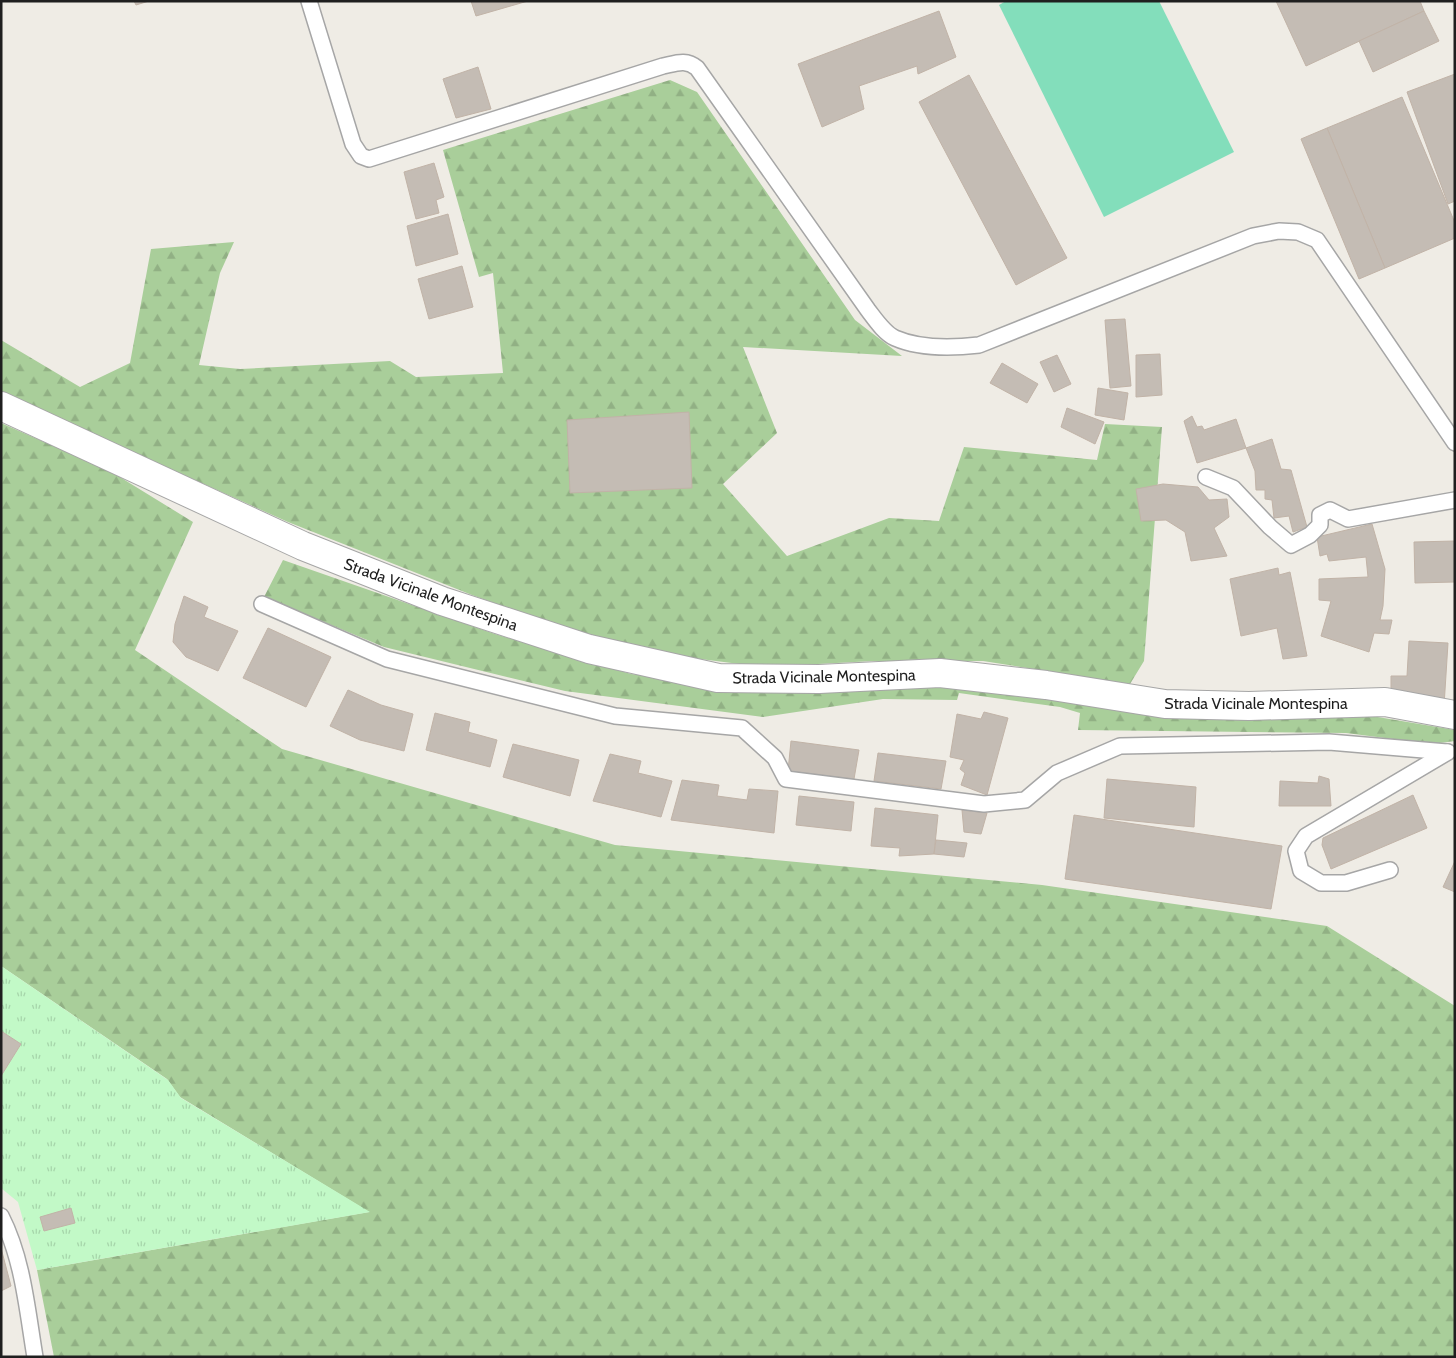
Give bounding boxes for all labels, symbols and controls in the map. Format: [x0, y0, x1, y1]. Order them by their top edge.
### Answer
street label: Strada Vicinale Montespina [341, 554, 521, 635]
street label: Strada Vicinale Montespina [732, 665, 916, 688]
street label: Strada Vicinale Montespina [1164, 694, 1348, 713]

